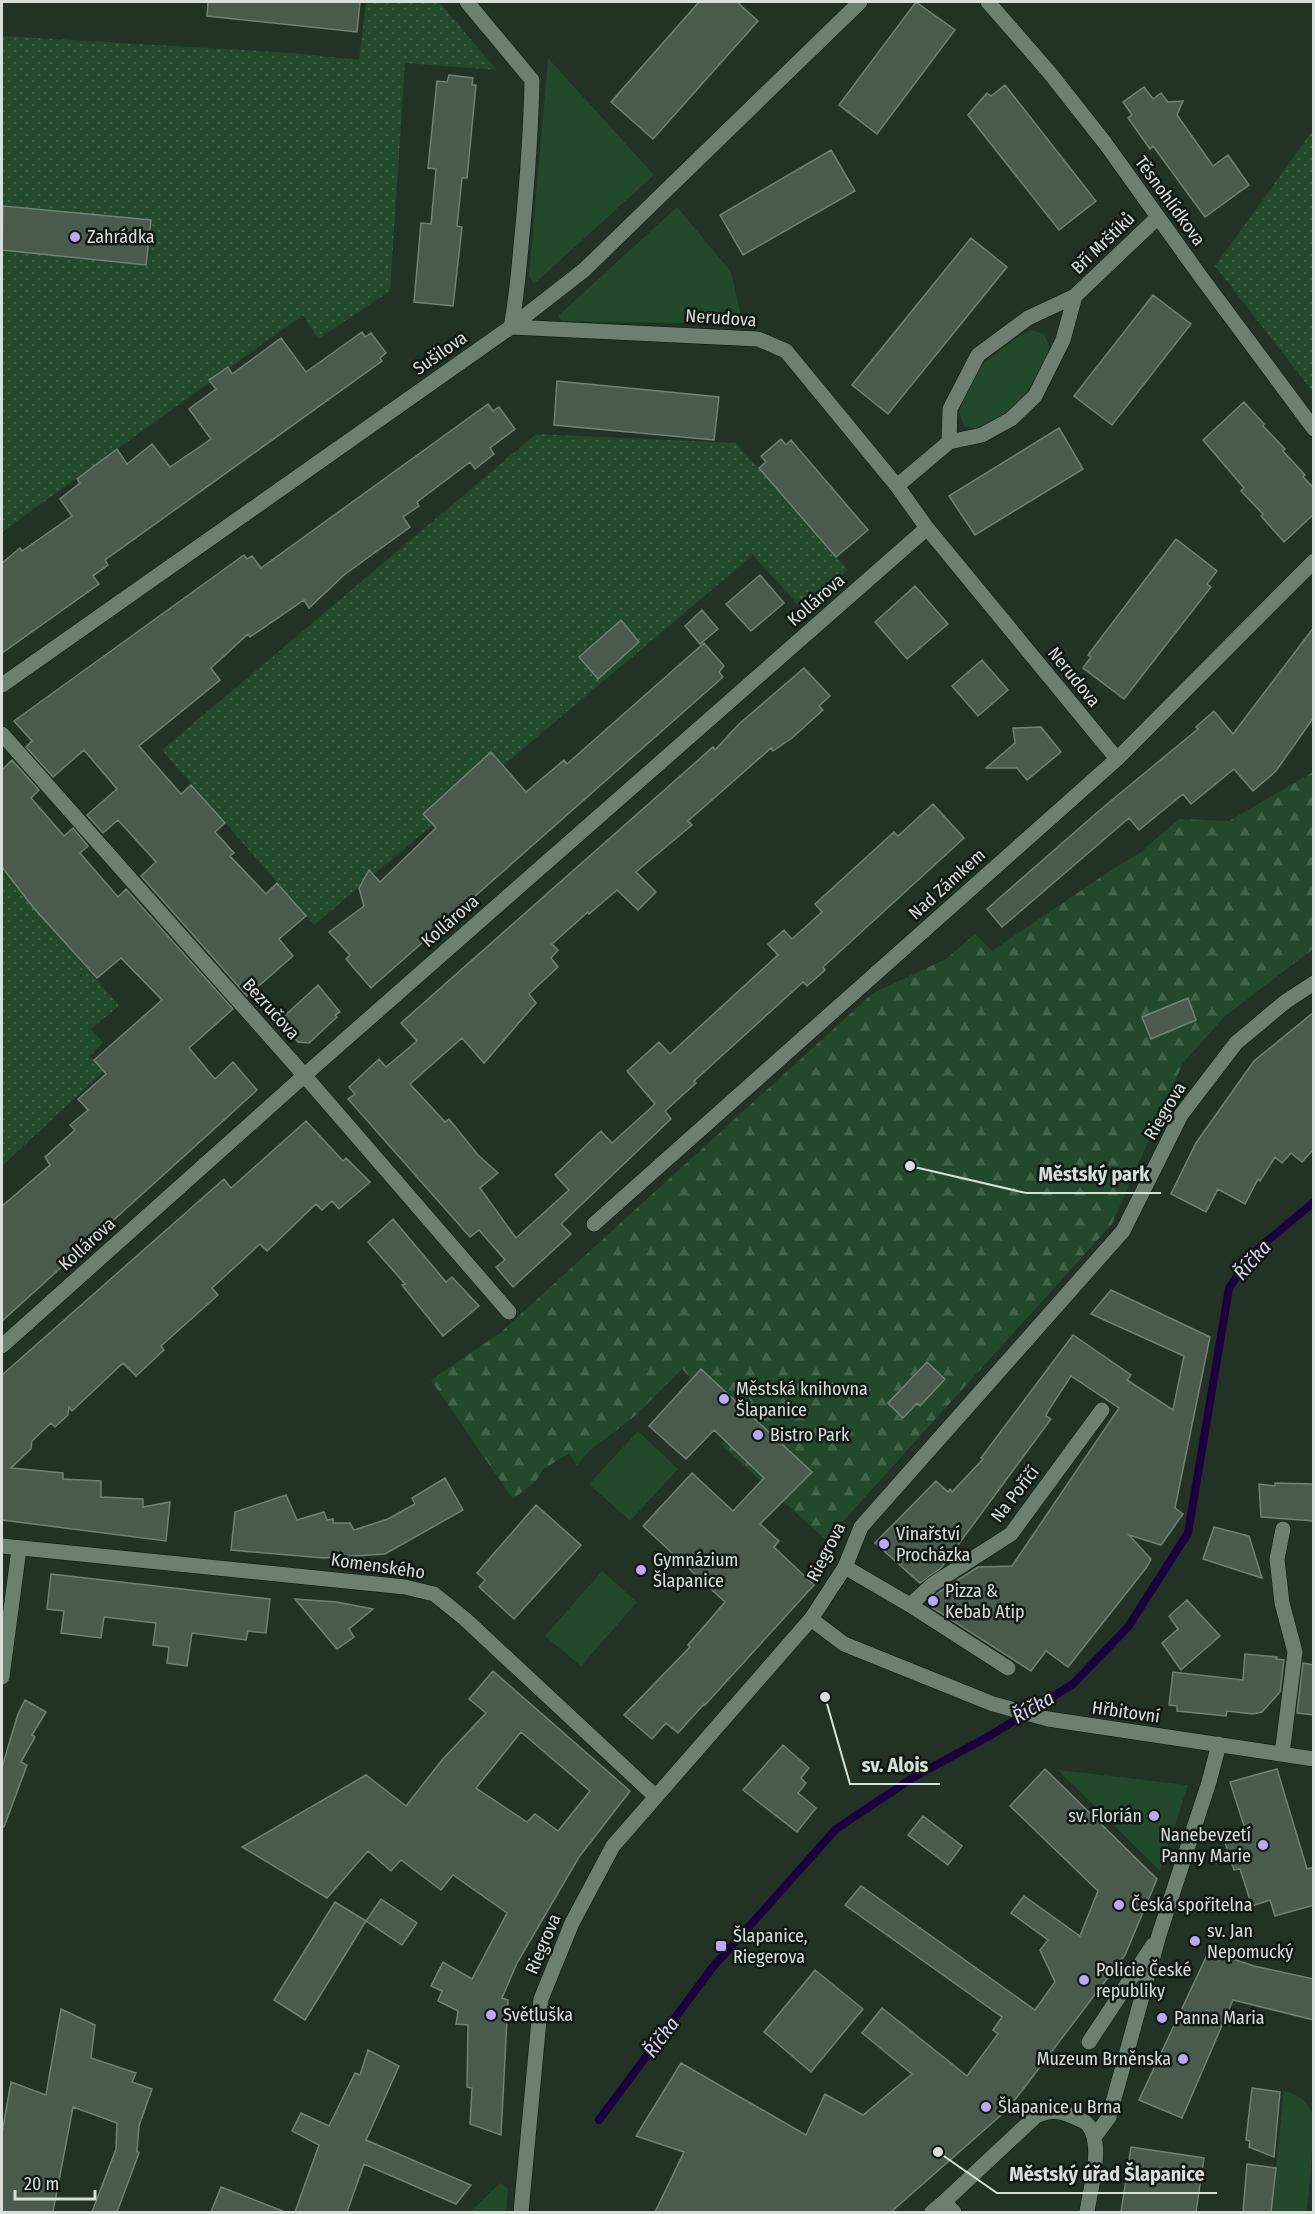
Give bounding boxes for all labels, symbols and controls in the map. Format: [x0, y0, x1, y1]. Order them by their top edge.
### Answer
street label: Těsnohlídkova [1130, 152, 1210, 250]
street label: Bří Mrštíků [1067, 207, 1139, 279]
place label: Zahrádka [87, 226, 155, 248]
marker: Zahrádka [68, 230, 82, 244]
street label: Nerudova [685, 305, 757, 331]
street label: Sušilova [409, 326, 472, 380]
street label: Kollárova [783, 569, 849, 631]
street label: Nerudova [1043, 642, 1105, 712]
street label: Nad Zámkem [904, 844, 990, 924]
street label: Kollárova [417, 890, 483, 952]
street label: Bezručova [238, 974, 304, 1044]
street label: Riegrova [1139, 1078, 1191, 1144]
callout: Městský park [1026, 1155, 1161, 1193]
text: Městský park [1038, 1162, 1150, 1186]
street label: Kollárova [54, 1213, 120, 1275]
water label: Říčka [1228, 1235, 1276, 1285]
place label: Městská knihovna Šlapanice [736, 1378, 868, 1421]
marker: Městská knihovna Šlapanice [717, 1392, 731, 1406]
place label: Bistro Park [770, 1424, 850, 1446]
marker: Bistro Park [751, 1428, 765, 1442]
street label: Na Poříčí [986, 1461, 1044, 1527]
street label: Riegrova [802, 1519, 850, 1585]
place label: Vinařství Procházka [896, 1523, 971, 1566]
marker: Vinařství Procházka [877, 1537, 891, 1551]
street label: Komenského [330, 1549, 426, 1583]
place label: Gymnázium Šlapanice [653, 1549, 738, 1592]
marker: Gymnázium Šlapanice [634, 1563, 648, 1577]
place label: Pizza & Kebab Atip [945, 1580, 1025, 1623]
marker: Pizza & Kebab Atip [926, 1594, 940, 1608]
water label: Říčka [1008, 1685, 1058, 1729]
street label: Hřbitovní [1091, 1696, 1162, 1728]
callout: sv. Alois [850, 1746, 940, 1784]
text: sv. Alois [862, 1753, 929, 1777]
place label: sv. Florián [1068, 1805, 1142, 1827]
marker: sv. Florián [1147, 1809, 1161, 1823]
place label: Nanebevzetí Panny Marie [1160, 1824, 1251, 1867]
marker: Nanebevzetí Panny Marie [1256, 1838, 1270, 1852]
place label: Česká spořitelna [1131, 1894, 1253, 1916]
marker: Česká spořitelna [1112, 1898, 1126, 1912]
street label: Riegrova [520, 1910, 566, 1978]
place label: sv. Jan Nepomucký [1207, 1920, 1293, 1963]
place label: Šlapanice, Riegerova [733, 1925, 808, 1968]
marker: sv. Jan Nepomucký [1188, 1934, 1202, 1948]
marker: Šlapanice, Riegerova [714, 1939, 728, 1953]
place label: Policie České republiky [1096, 1959, 1192, 2002]
marker: Policie České republiky [1077, 1973, 1091, 1987]
place label: Světluška [503, 2004, 573, 2026]
place label: Panna Maria [1174, 2007, 1265, 2029]
marker: Světluška [484, 2008, 498, 2022]
marker: Panna Maria [1155, 2011, 1169, 2025]
water label: Říčka [638, 2012, 684, 2062]
place label: Muzeum Brněnska [1037, 2048, 1171, 2070]
marker: Muzeum Brněnska [1176, 2052, 1190, 2066]
place label: Šlapanice u Brna [998, 2096, 1121, 2118]
marker: Šlapanice u Brna [979, 2100, 993, 2114]
callout: Městský úřad Šlapanice [997, 2155, 1217, 2193]
text: Městský úřad Šlapanice [1009, 2161, 1205, 2186]
scale bar [15, 2163, 94, 2201]
text: 20 m [24, 2173, 59, 2195]

